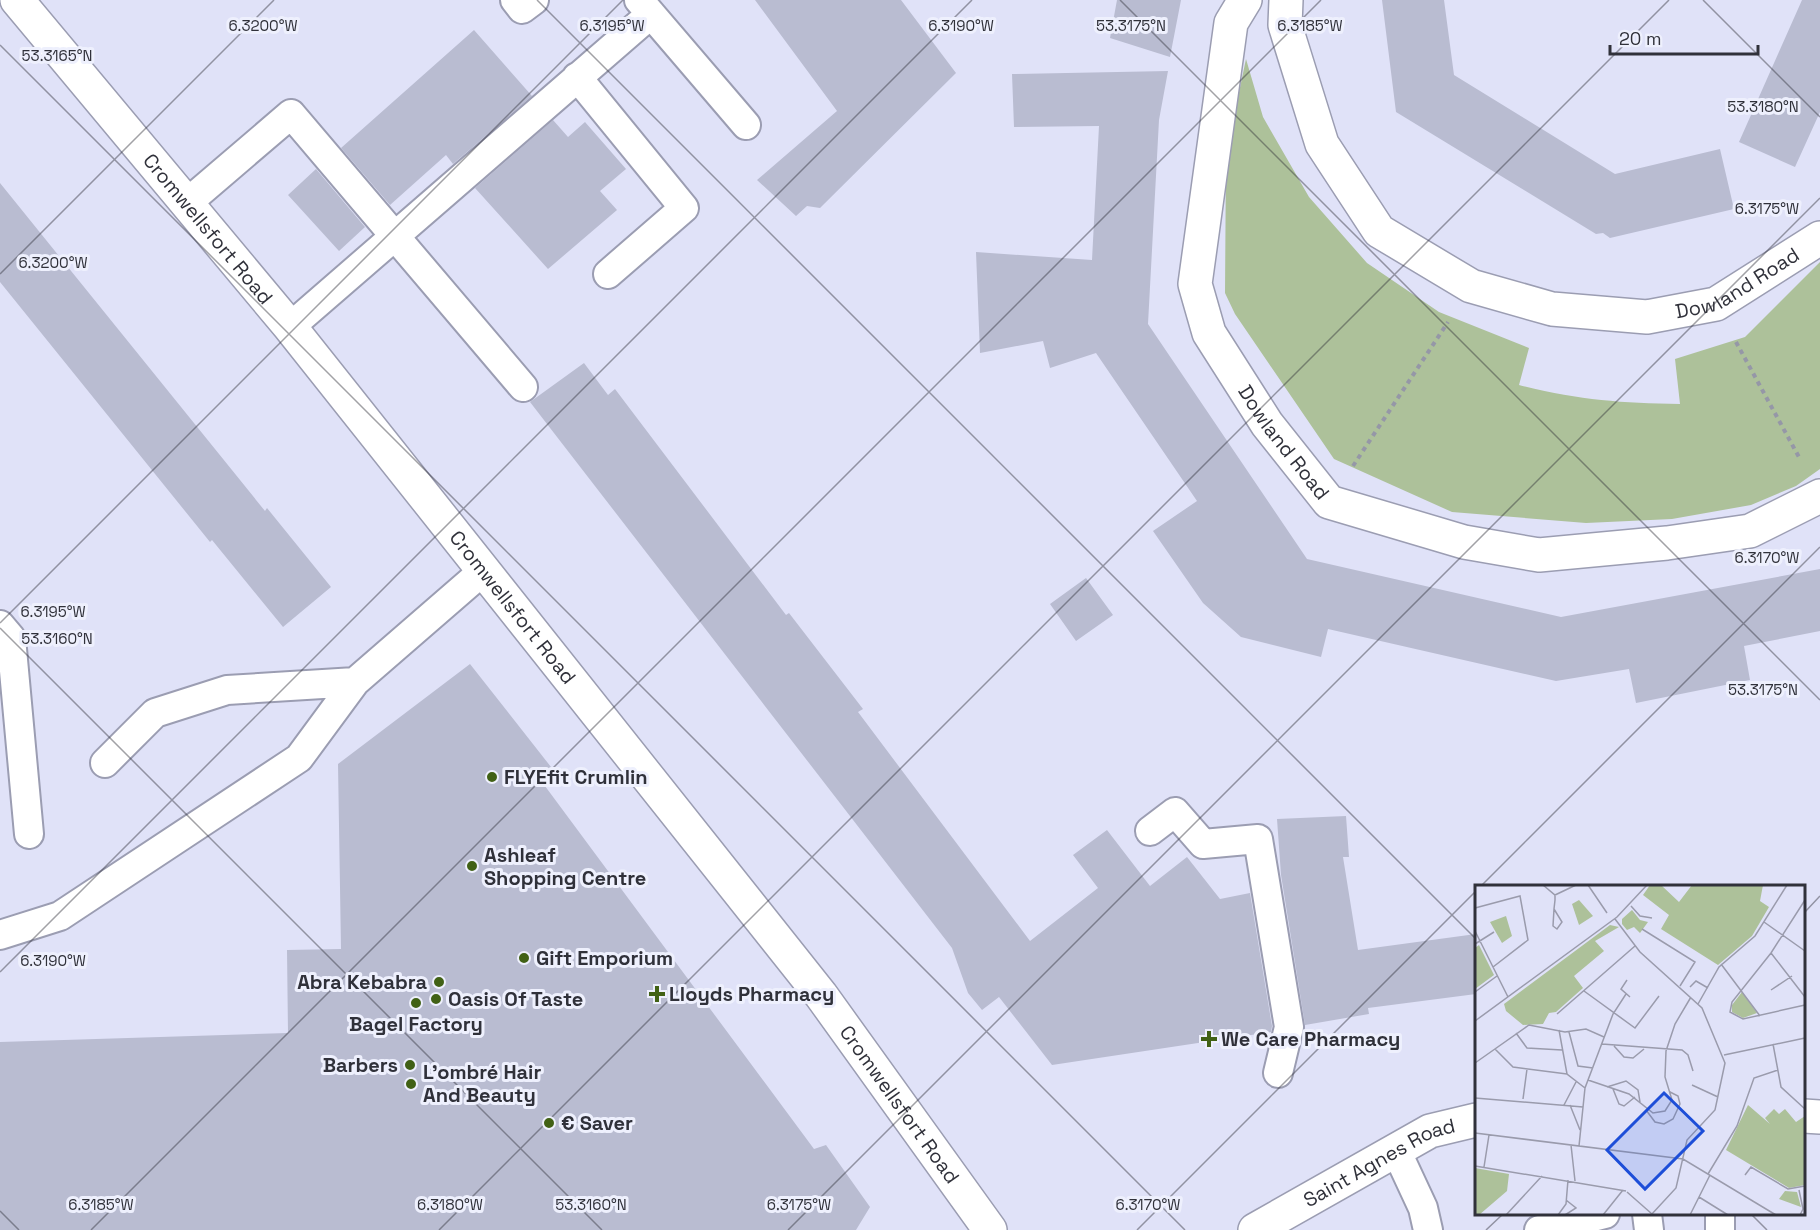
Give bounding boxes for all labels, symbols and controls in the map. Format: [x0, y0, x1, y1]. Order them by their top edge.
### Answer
text: 6.3200°W [228, 16, 298, 35]
text: 6.3195°W [579, 16, 645, 35]
text: 6.3190°W [928, 16, 994, 35]
text: 53.3175°N [1096, 16, 1166, 35]
text: 6.3185°W [1277, 16, 1343, 35]
scale bar [1610, 18, 1758, 56]
text: 20 m [1619, 27, 1662, 50]
text: 53.3165°N [22, 46, 92, 65]
text: 53.3180°N [1727, 97, 1799, 116]
street label: Cromwellsfort Road [137, 148, 279, 310]
text: 6.3175°W [1735, 199, 1799, 218]
street label: Dowland Road [1673, 242, 1804, 324]
text: 6.3200°W [18, 253, 88, 272]
street label: Dowland Road [1232, 380, 1335, 505]
street label: Cromwellsfort Road [444, 525, 582, 689]
text: 6.3170°W [1735, 548, 1799, 567]
text: 6.3195°W [20, 602, 86, 621]
text: 53.3160°N [21, 629, 93, 648]
text: 53.3175°N [1728, 680, 1798, 699]
place label: FLYEfit Crumlin [504, 764, 648, 790]
marker: FLYEfit Crumlin [485, 770, 499, 784]
place label: Ashleaf Shopping Centre [484, 842, 646, 891]
marker: Ashleaf Shopping Centre [465, 859, 479, 873]
inset map [1475, 885, 1805, 1215]
place label: Gift Emporium [536, 945, 673, 971]
text: 6.3190°W [20, 951, 86, 970]
marker: Gift Emporium [517, 951, 531, 965]
place label: Abra Kebabra [297, 969, 427, 995]
marker: Abra Kebabra [432, 975, 446, 989]
place label: Lloyds Pharmacy [669, 981, 834, 1007]
place label: Oasis Of Taste [448, 986, 583, 1012]
marker: Lloyds Pharmacy [650, 987, 664, 1001]
marker: Oasis Of Taste [429, 992, 443, 1006]
marker: Bagel Factory [409, 996, 423, 1010]
place label: Bagel Factory [349, 1011, 483, 1037]
street label: Cromwellsfort Road [834, 1020, 965, 1189]
place label: We Care Pharmacy [1221, 1026, 1400, 1052]
marker: We Care Pharmacy [1202, 1032, 1216, 1046]
place label: Barbers [323, 1052, 398, 1078]
marker: Barbers [403, 1058, 417, 1072]
place label: L'ombré Hair And Beauty [423, 1059, 541, 1108]
marker: L'ombré Hair And Beauty [404, 1077, 418, 1091]
place label: € Saver [561, 1110, 633, 1136]
street label: Saint Agnes Road [1299, 1112, 1458, 1213]
marker: € Saver [542, 1116, 556, 1130]
text: 6.3185°W [68, 1195, 134, 1214]
text: 6.3180°W [417, 1195, 483, 1214]
text: 53.3160°N [555, 1195, 627, 1214]
text: 6.3175°W [767, 1195, 831, 1214]
text: 6.3170°W [1116, 1195, 1180, 1214]

